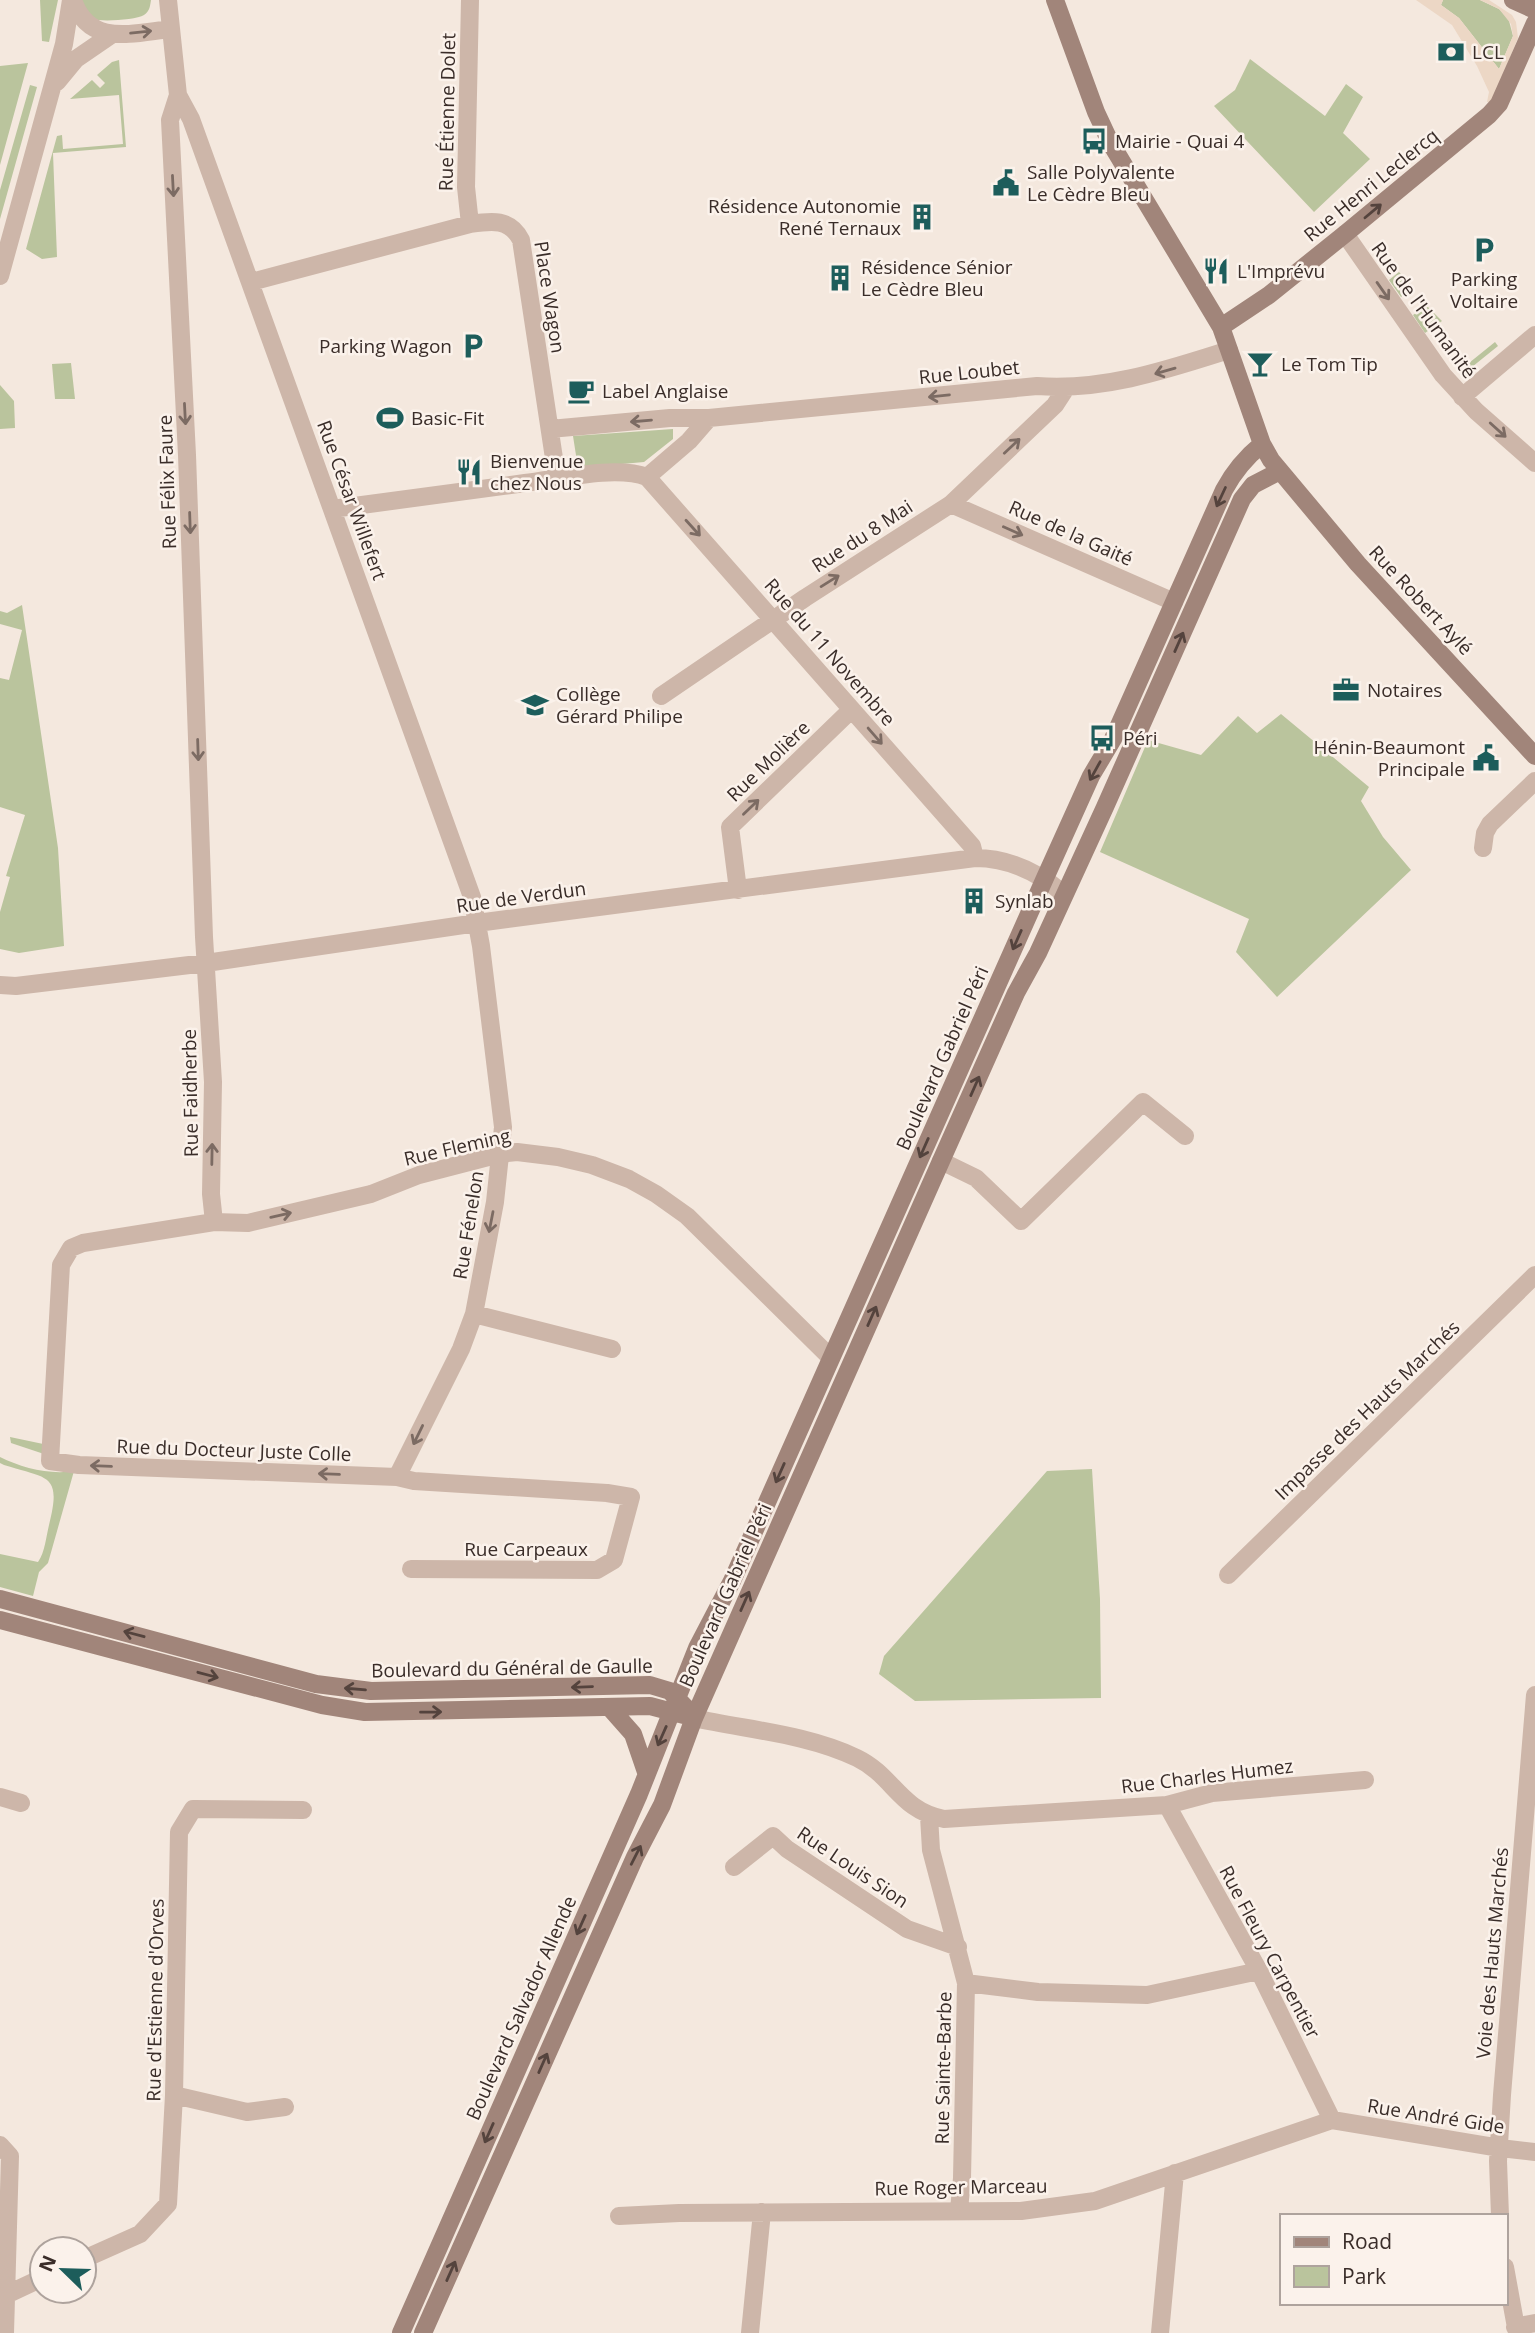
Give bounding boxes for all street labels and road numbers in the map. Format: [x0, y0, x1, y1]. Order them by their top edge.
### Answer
street label: Rue Étienne Dolet [433, 32, 461, 191]
street label: Rue Henri Leclercq [1298, 123, 1444, 247]
street label: Rue de l'Humanité [1366, 236, 1482, 384]
street label: Place Wagon [528, 239, 572, 355]
street label: Rue Loubet [917, 354, 1021, 390]
street label: Rue Félix Faure [152, 414, 182, 550]
street label: Rue César Willefert [311, 417, 393, 584]
street label: Rue du 8 Mai [807, 494, 917, 578]
street label: Rue de la Gaité [1005, 494, 1137, 572]
street label: Rue Robert Aylé [1363, 540, 1479, 660]
street label: Rue du 11 Novembre [759, 573, 901, 731]
street label: Rue Molière [721, 715, 815, 807]
street label: Rue de Verdun [454, 875, 588, 919]
street label: Boulevard Gabriel Péri [890, 962, 994, 1154]
street label: Rue Faidherbe [176, 1029, 204, 1157]
street label: Rue Fleming [401, 1122, 513, 1172]
street label: Rue Fénelon [447, 1169, 489, 1281]
street label: Impasse des Hauts Marchés [1269, 1315, 1465, 1505]
street label: Rue du Docteur Juste Colle [116, 1433, 352, 1467]
street label: Boulevard Gabriel Péri [673, 1499, 777, 1691]
street label: Rue Carpeaux [464, 1536, 588, 1562]
street label: Boulevard du Général de Gaulle [371, 1653, 653, 1683]
street label: Rue Charles Humez [1119, 1753, 1295, 1799]
street label: Rue Louis Sion [792, 1820, 914, 1914]
street label: Voie des Hauts Marchés [1470, 1846, 1514, 2060]
street label: Rue Fleury Carpentier [1213, 1861, 1327, 2043]
street label: Boulevard Salvador Allende [460, 1892, 582, 2124]
street label: Rue d'Estienne d'Orves [140, 1898, 170, 2102]
street label: Rue Sainte-Barbe [929, 1991, 957, 2145]
street label: Rue André Gide [1366, 2092, 1506, 2140]
street label: Rue Roger Marceau [874, 2172, 1048, 2202]

